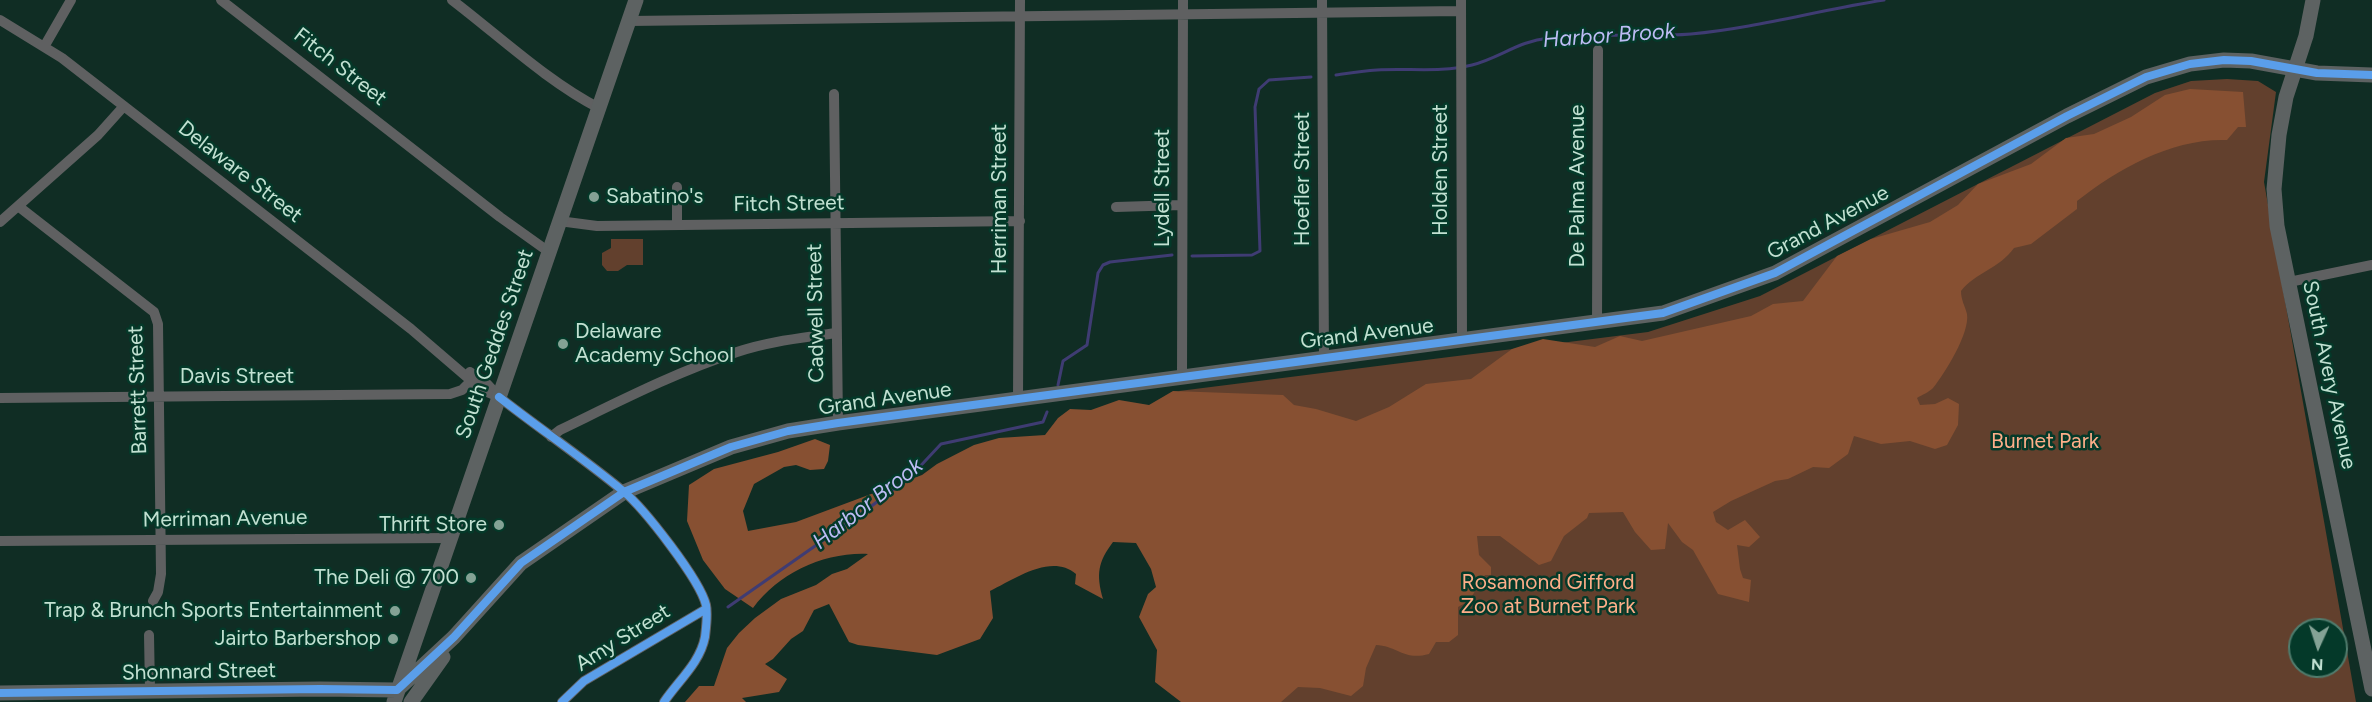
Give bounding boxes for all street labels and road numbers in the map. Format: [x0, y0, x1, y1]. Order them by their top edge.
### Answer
street label: Fitch Street [288, 23, 392, 111]
street label: Holden Street [1428, 104, 1454, 236]
street label: De Palma Avenue [1565, 104, 1591, 268]
street label: Hoefler Street [1290, 112, 1316, 246]
street label: Delaware Street [173, 116, 307, 228]
street label: Herriman Street [987, 124, 1013, 274]
street label: Lydell Street [1150, 129, 1176, 247]
street label: Grand Avenue [1763, 180, 1893, 266]
street label: Fitch Street [733, 190, 845, 218]
street label: Cadwell Street [802, 243, 830, 383]
street label: South Geddes Street [451, 246, 539, 442]
street label: South Avery Avenue [2297, 278, 2361, 472]
street label: Grand Avenue [1299, 313, 1435, 355]
street label: Barrett Street [123, 325, 153, 455]
street label: Davis Street [180, 364, 294, 390]
street label: Grand Avenue [817, 377, 953, 421]
street label: Merriman Avenue [142, 505, 308, 533]
street label: Amy Street [571, 599, 675, 677]
street label: Shonnard Street [122, 658, 276, 686]

